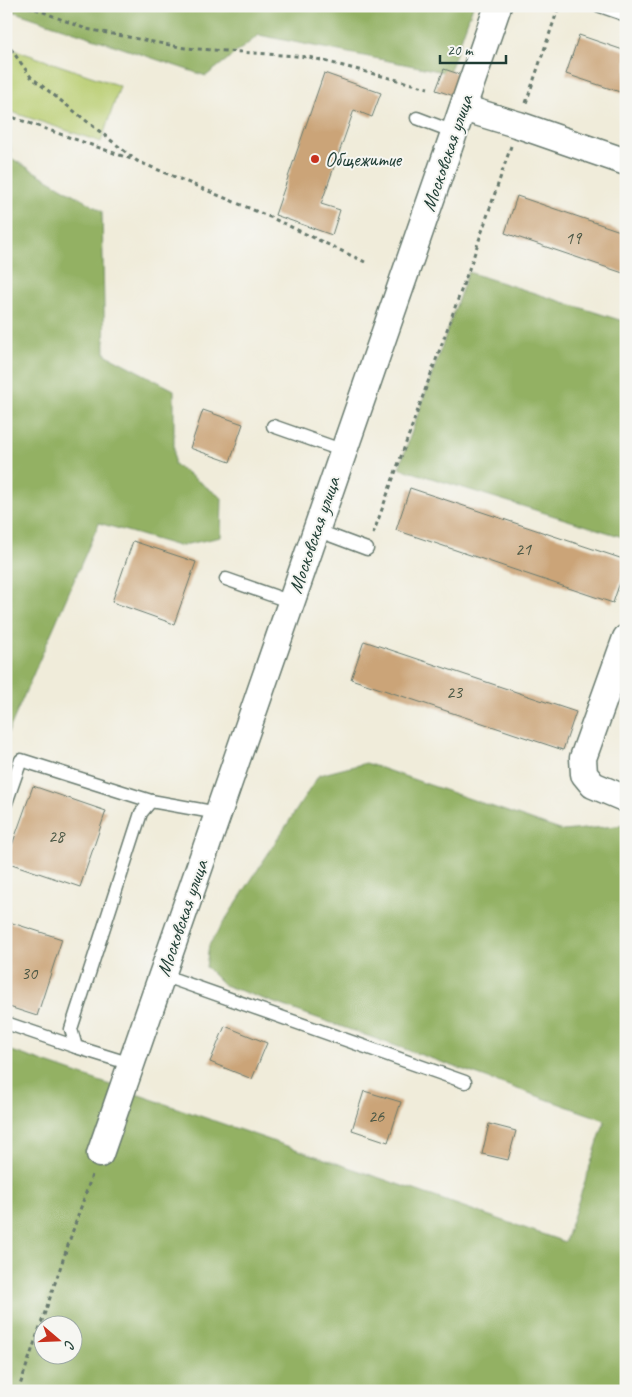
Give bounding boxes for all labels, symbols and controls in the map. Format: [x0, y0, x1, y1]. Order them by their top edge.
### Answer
scale bar [440, 32, 506, 64]
text: 20 m [447, 41, 474, 60]
street label: Московская улица [415, 90, 479, 214]
place label: Общежитие [325, 147, 403, 172]
marker: Общежитие [309, 153, 321, 165]
house number: 19 [565, 227, 583, 249]
street label: Московская улица [282, 472, 346, 596]
house number: 21 [515, 538, 532, 560]
house number: 23 [446, 681, 464, 703]
house number: 28 [48, 825, 66, 847]
street label: Московская улица [150, 855, 214, 979]
house number: 30 [21, 962, 39, 984]
house number: 26 [368, 1105, 385, 1127]
north arrow [32, 1314, 82, 1364]
text: С [60, 1338, 79, 1352]

